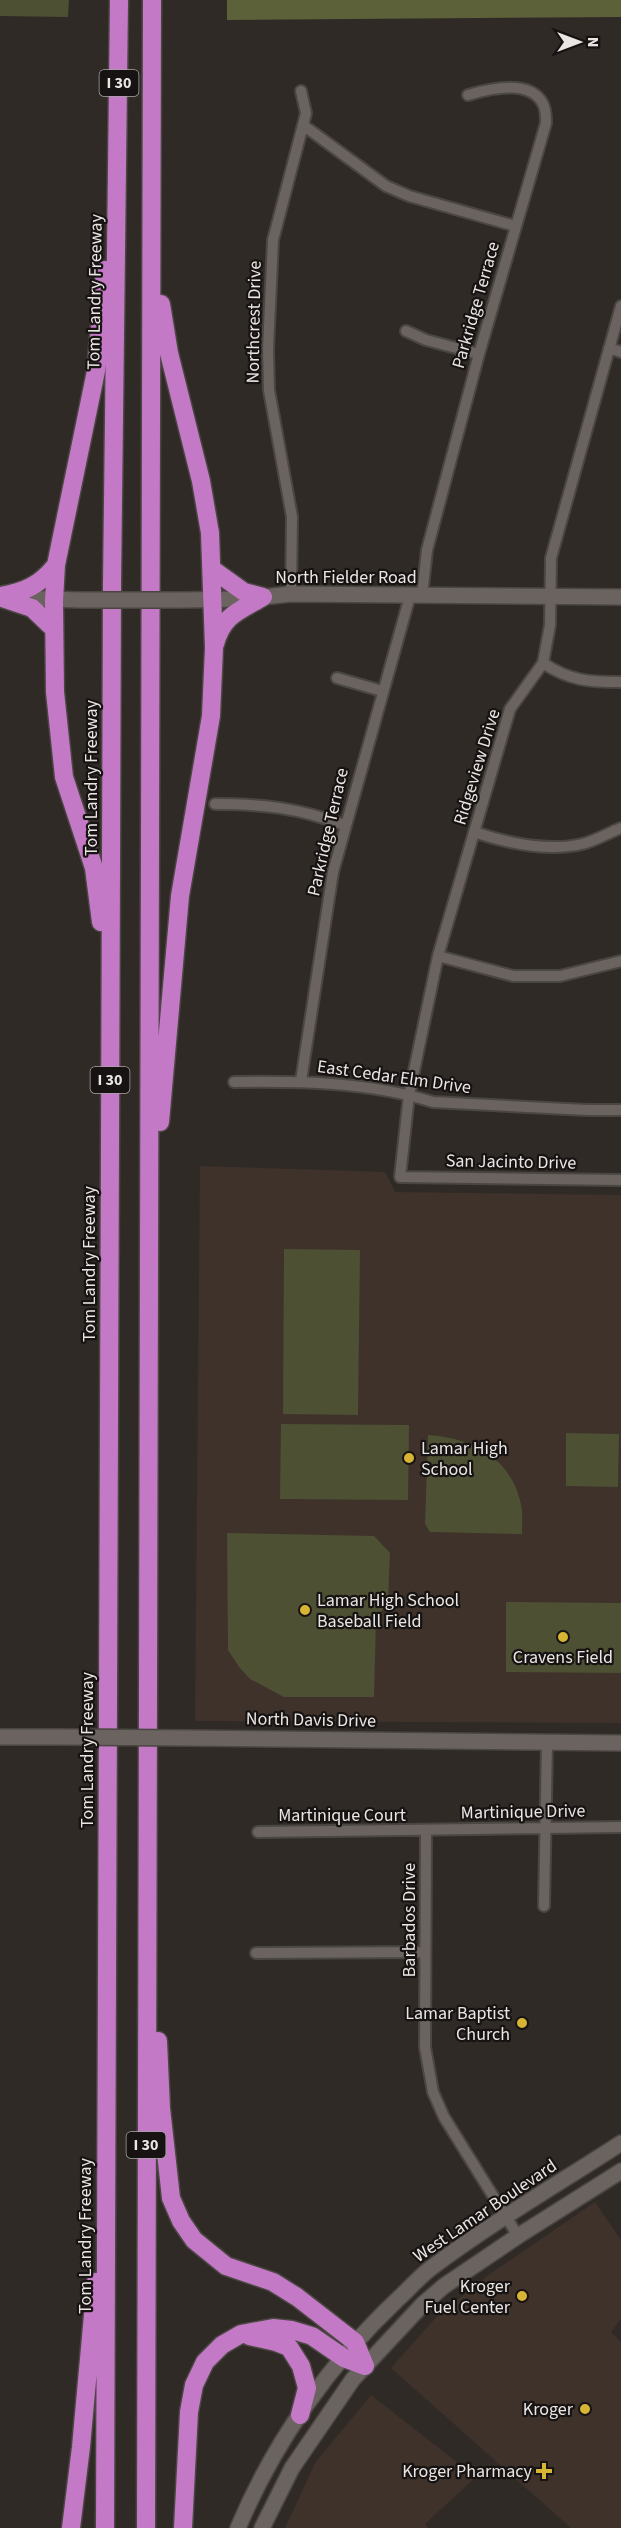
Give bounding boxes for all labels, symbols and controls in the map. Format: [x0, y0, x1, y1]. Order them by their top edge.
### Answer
north arrow [549, 12, 609, 72]
text: N [582, 37, 604, 47]
road number: I 30 [100, 70, 138, 96]
street label: Tom Landry Freeway [81, 213, 109, 370]
street label: Parkridge Terrace [446, 239, 506, 371]
street label: Northcrest Drive [240, 260, 268, 384]
street label: North Fielder Road [275, 565, 417, 590]
street label: Tom Landry Freeway [79, 699, 104, 856]
street label: Ridgeview Drive [448, 706, 507, 828]
street label: Parkridge Terrace [301, 765, 355, 899]
street label: East Cedar Elm Drive [315, 1054, 473, 1100]
road number: I 30 [90, 1067, 130, 1093]
street label: San Jacinto Drive [446, 1148, 577, 1176]
street label: Tom Landry Freeway [77, 1185, 102, 1342]
place label: Lamar High School [421, 1436, 508, 1482]
marker: Lamar High School [402, 1451, 416, 1465]
place label: Lamar High School Baseball Field [317, 1588, 459, 1634]
marker: Lamar High School Baseball Field [298, 1603, 312, 1617]
marker: Cravens Field [556, 1630, 570, 1644]
place label: Cravens Field [513, 1645, 613, 1670]
street label: Tom Landry Freeway [75, 1671, 100, 1828]
street label: North Davis Drive [246, 1706, 376, 1734]
street label: Martinique Drive [461, 1798, 586, 1826]
street label: Martinique Court [278, 1803, 406, 1828]
street label: Barbados Drive [397, 1863, 422, 1977]
place label: Lamar Baptist Church [405, 2001, 510, 2047]
marker: Lamar Baptist Church [515, 2016, 529, 2030]
road number: I 30 [126, 2132, 166, 2158]
street label: West Lamar Boulevard [408, 2154, 562, 2268]
street label: Tom Landry Freeway [73, 2157, 98, 2314]
place label: Kroger Fuel Center [424, 2274, 511, 2320]
marker: Kroger Fuel Center [515, 2289, 529, 2303]
place label: Kroger [523, 2397, 574, 2422]
marker: Kroger [578, 2402, 592, 2416]
place label: Kroger Pharmacy [402, 2459, 533, 2484]
marker: Kroger Pharmacy [537, 2464, 551, 2478]

